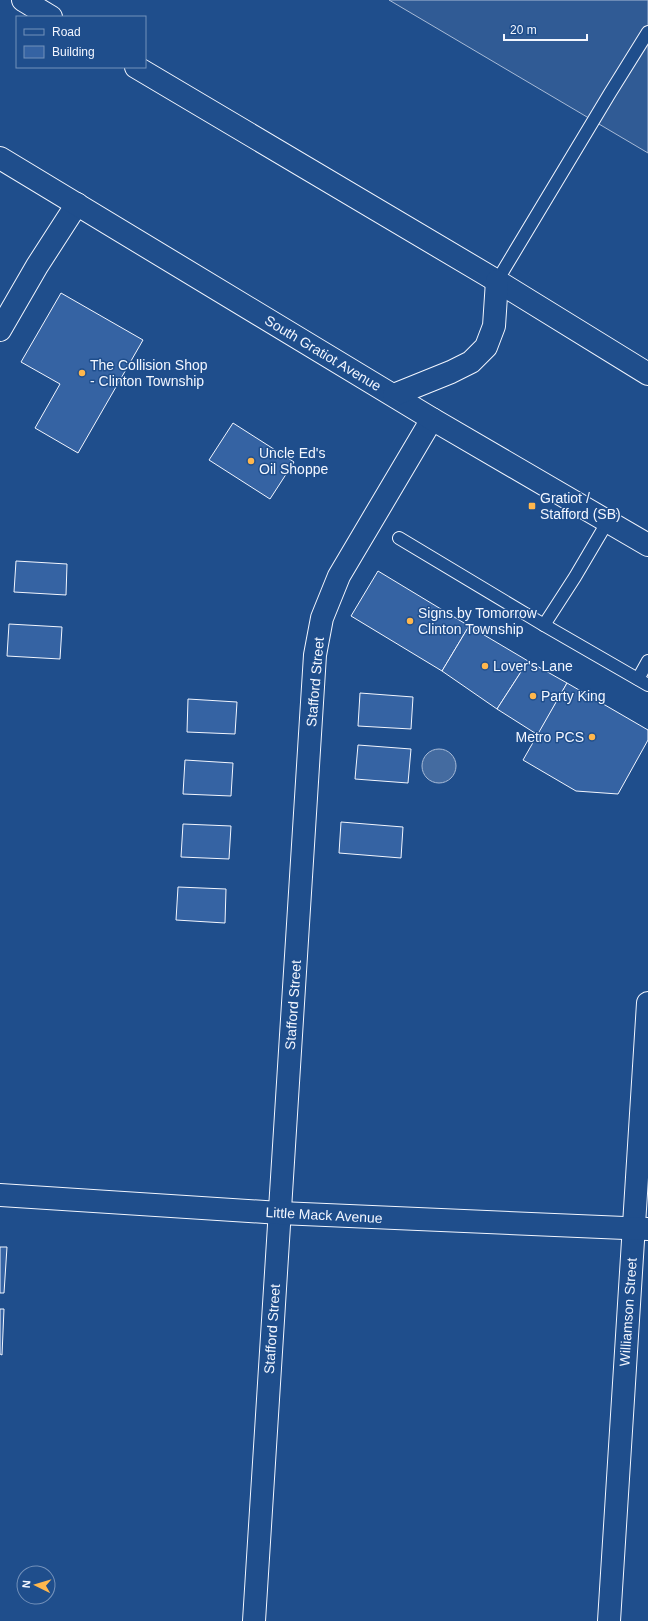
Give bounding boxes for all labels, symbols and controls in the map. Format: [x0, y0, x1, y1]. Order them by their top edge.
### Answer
legend [16, 16, 146, 68]
scale bar [504, 16, 587, 42]
text: 20 m [510, 23, 537, 37]
text: Road [52, 25, 81, 39]
text: Building [52, 45, 95, 59]
street label: South Gratiot Avenue [262, 312, 384, 394]
place label: The Collision Shop - Clinton Township [90, 357, 208, 389]
marker: The Collision Shop - Clinton Township [77, 368, 87, 378]
place label: Uncle Ed's Oil Shoppe [259, 445, 328, 477]
marker: Uncle Ed's Oil Shoppe [246, 456, 256, 466]
place label: Gratiot / Stafford (SB) [540, 490, 621, 522]
marker: Gratiot / Stafford (SB) [527, 501, 537, 511]
place label: Signs by Tomorrow Clinton Township [418, 605, 538, 637]
marker: Signs by Tomorrow Clinton Township [405, 616, 415, 626]
street label: Stafford Street [303, 636, 327, 728]
place label: Lover's Lane [493, 658, 573, 674]
marker: Lover's Lane [480, 661, 490, 671]
place label: Party King [541, 688, 606, 704]
marker: Party King [528, 691, 538, 701]
place label: Metro PCS [516, 729, 584, 745]
marker: Metro PCS [587, 732, 597, 742]
street label: Stafford Street [282, 959, 304, 1050]
street label: Little Mack Avenue [265, 1204, 383, 1226]
street label: Williamson Street [616, 1257, 640, 1367]
street label: Stafford Street [261, 1283, 283, 1374]
north arrow [16, 1565, 56, 1605]
text: N [20, 1580, 32, 1589]

